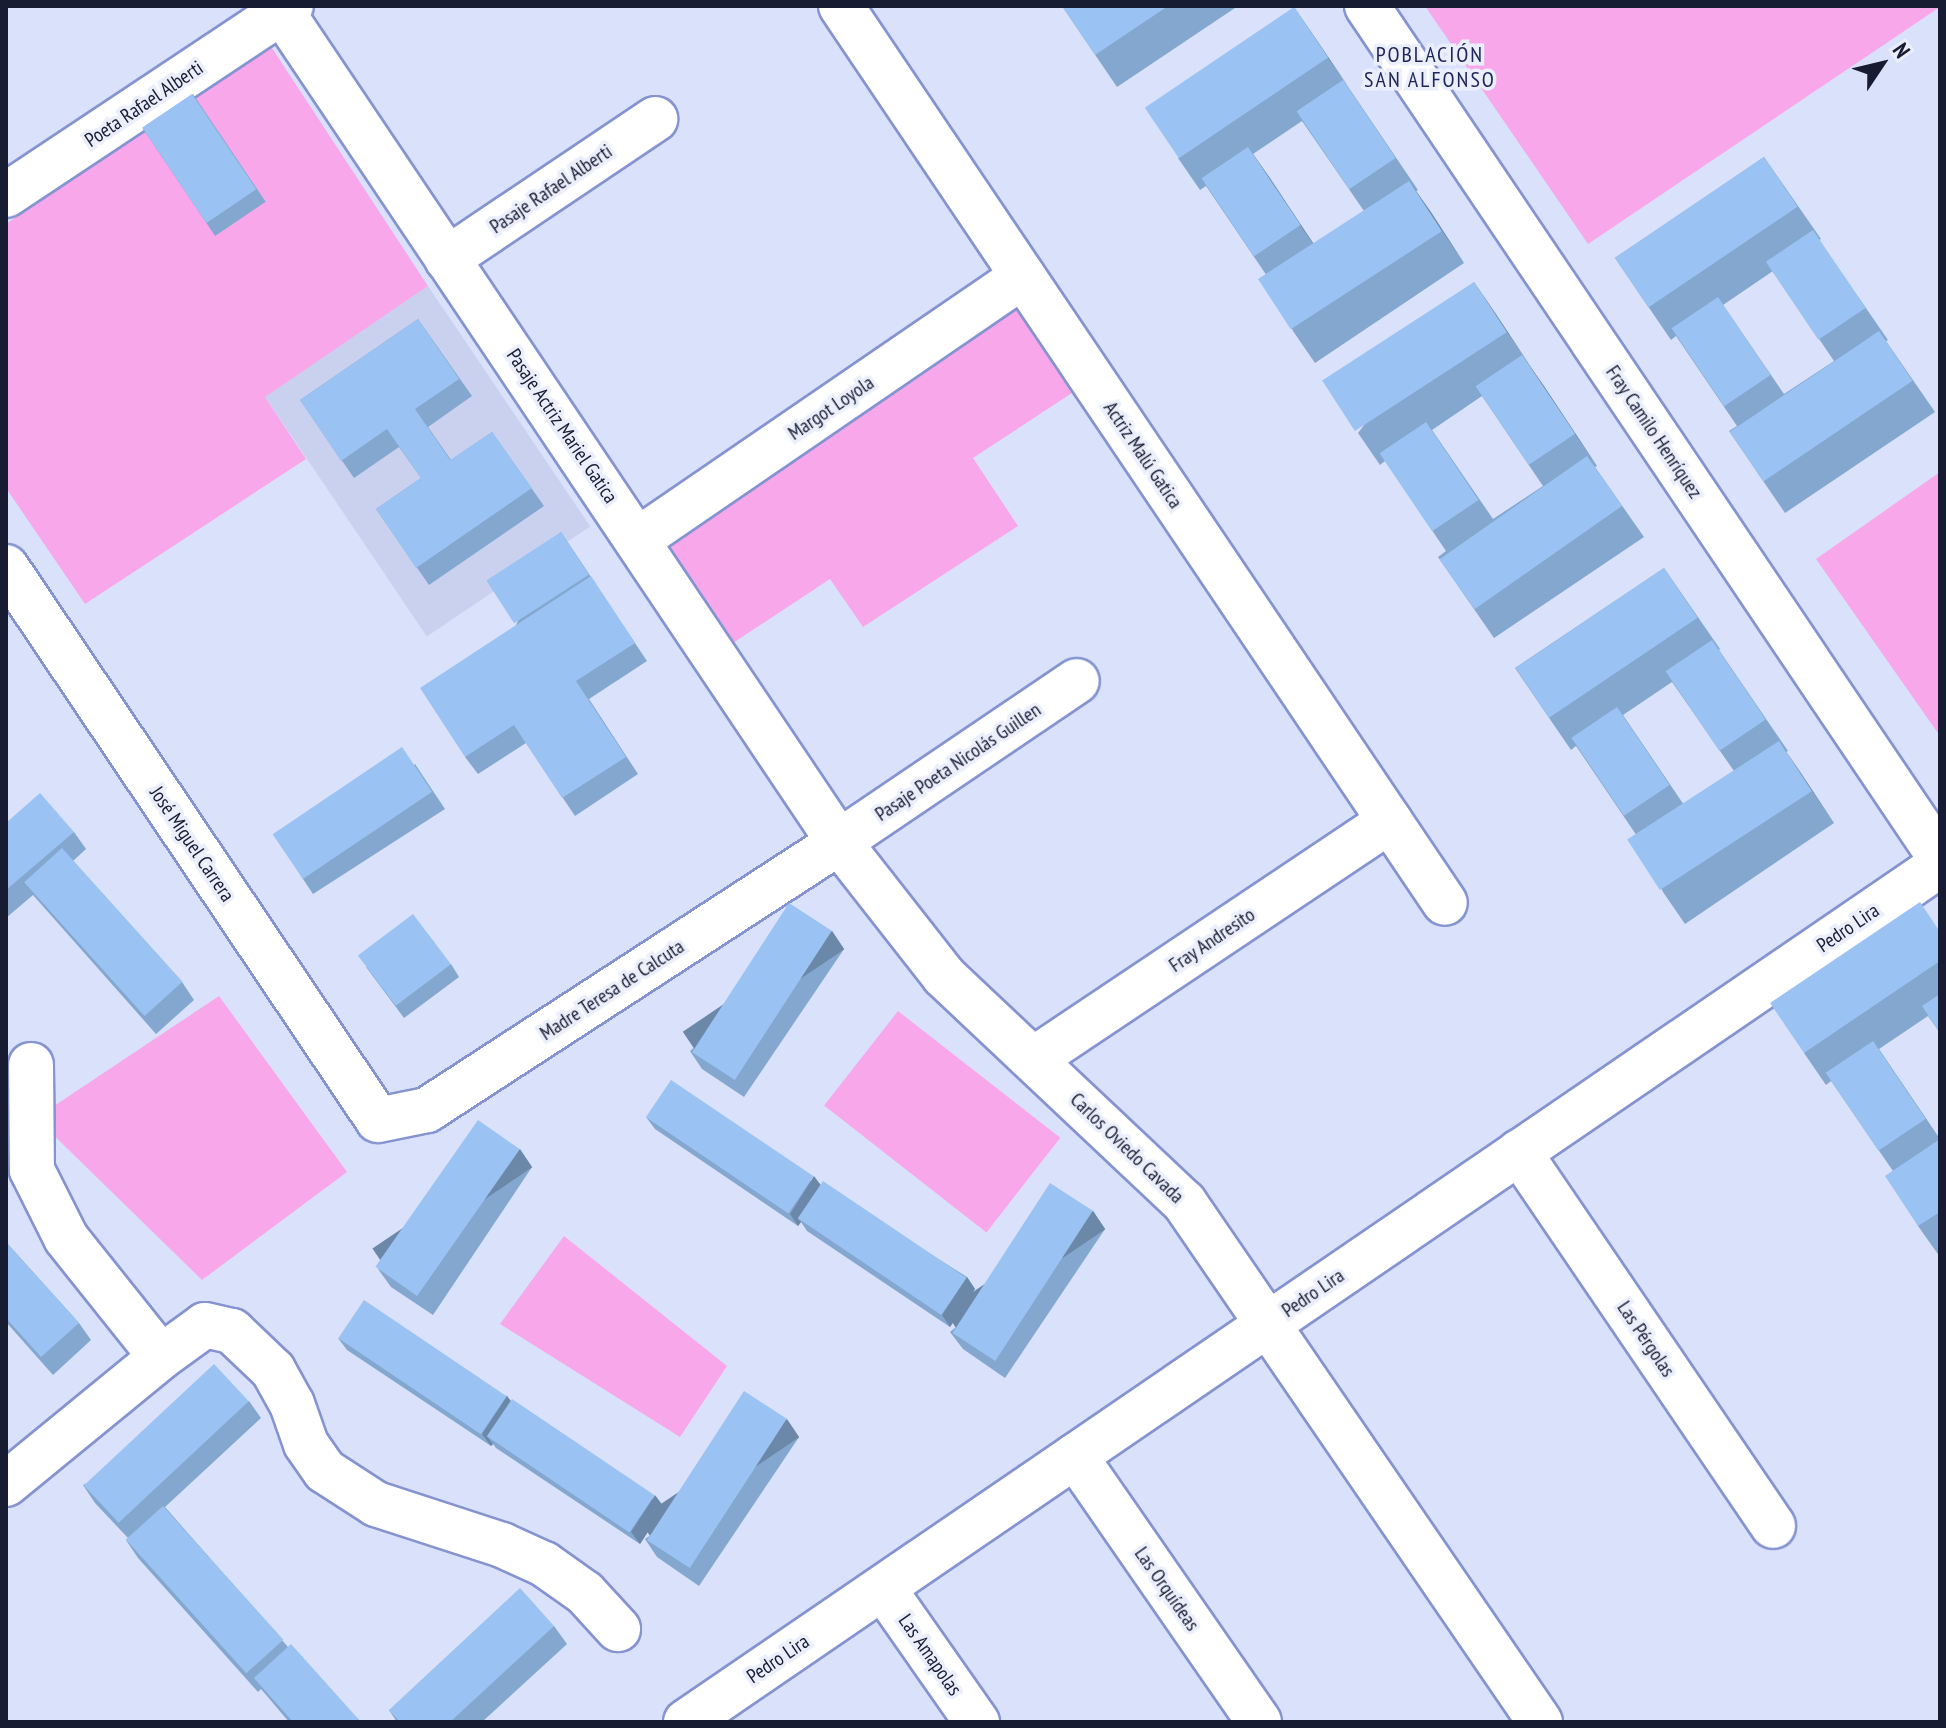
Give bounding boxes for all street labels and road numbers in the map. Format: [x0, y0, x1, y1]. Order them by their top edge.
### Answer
street label: Poeta Rafael Alberti [80, 56, 208, 152]
street label: Pasaje Rafael Alberti [485, 139, 617, 239]
street label: Pasaje Actriz Mariel Gatica [501, 344, 623, 508]
street label: Fray Camilo Henríquez [1601, 361, 1707, 503]
street label: Margot Loyola [784, 371, 878, 445]
street label: Actriz Malú Gatica [1098, 397, 1188, 513]
street label: Pasaje Poeta Nicolás Guillen [871, 698, 1045, 826]
street label: José Miguel Carrera [145, 782, 239, 906]
street label: Pedro Lira [1812, 899, 1884, 957]
street label: Fray Andresito [1164, 902, 1260, 978]
street label: Madre Teresa de Calcuta [535, 934, 689, 1046]
street label: Carlos Oviedo Cavada [1065, 1088, 1189, 1208]
street label: Pedro Lira [1277, 1264, 1349, 1322]
street label: Las Pérgolas [1612, 1297, 1680, 1381]
street label: Las Orquídeas [1129, 1542, 1205, 1636]
street label: Las Amapolas [893, 1610, 967, 1700]
street label: Pedro Lira [742, 1630, 814, 1688]

